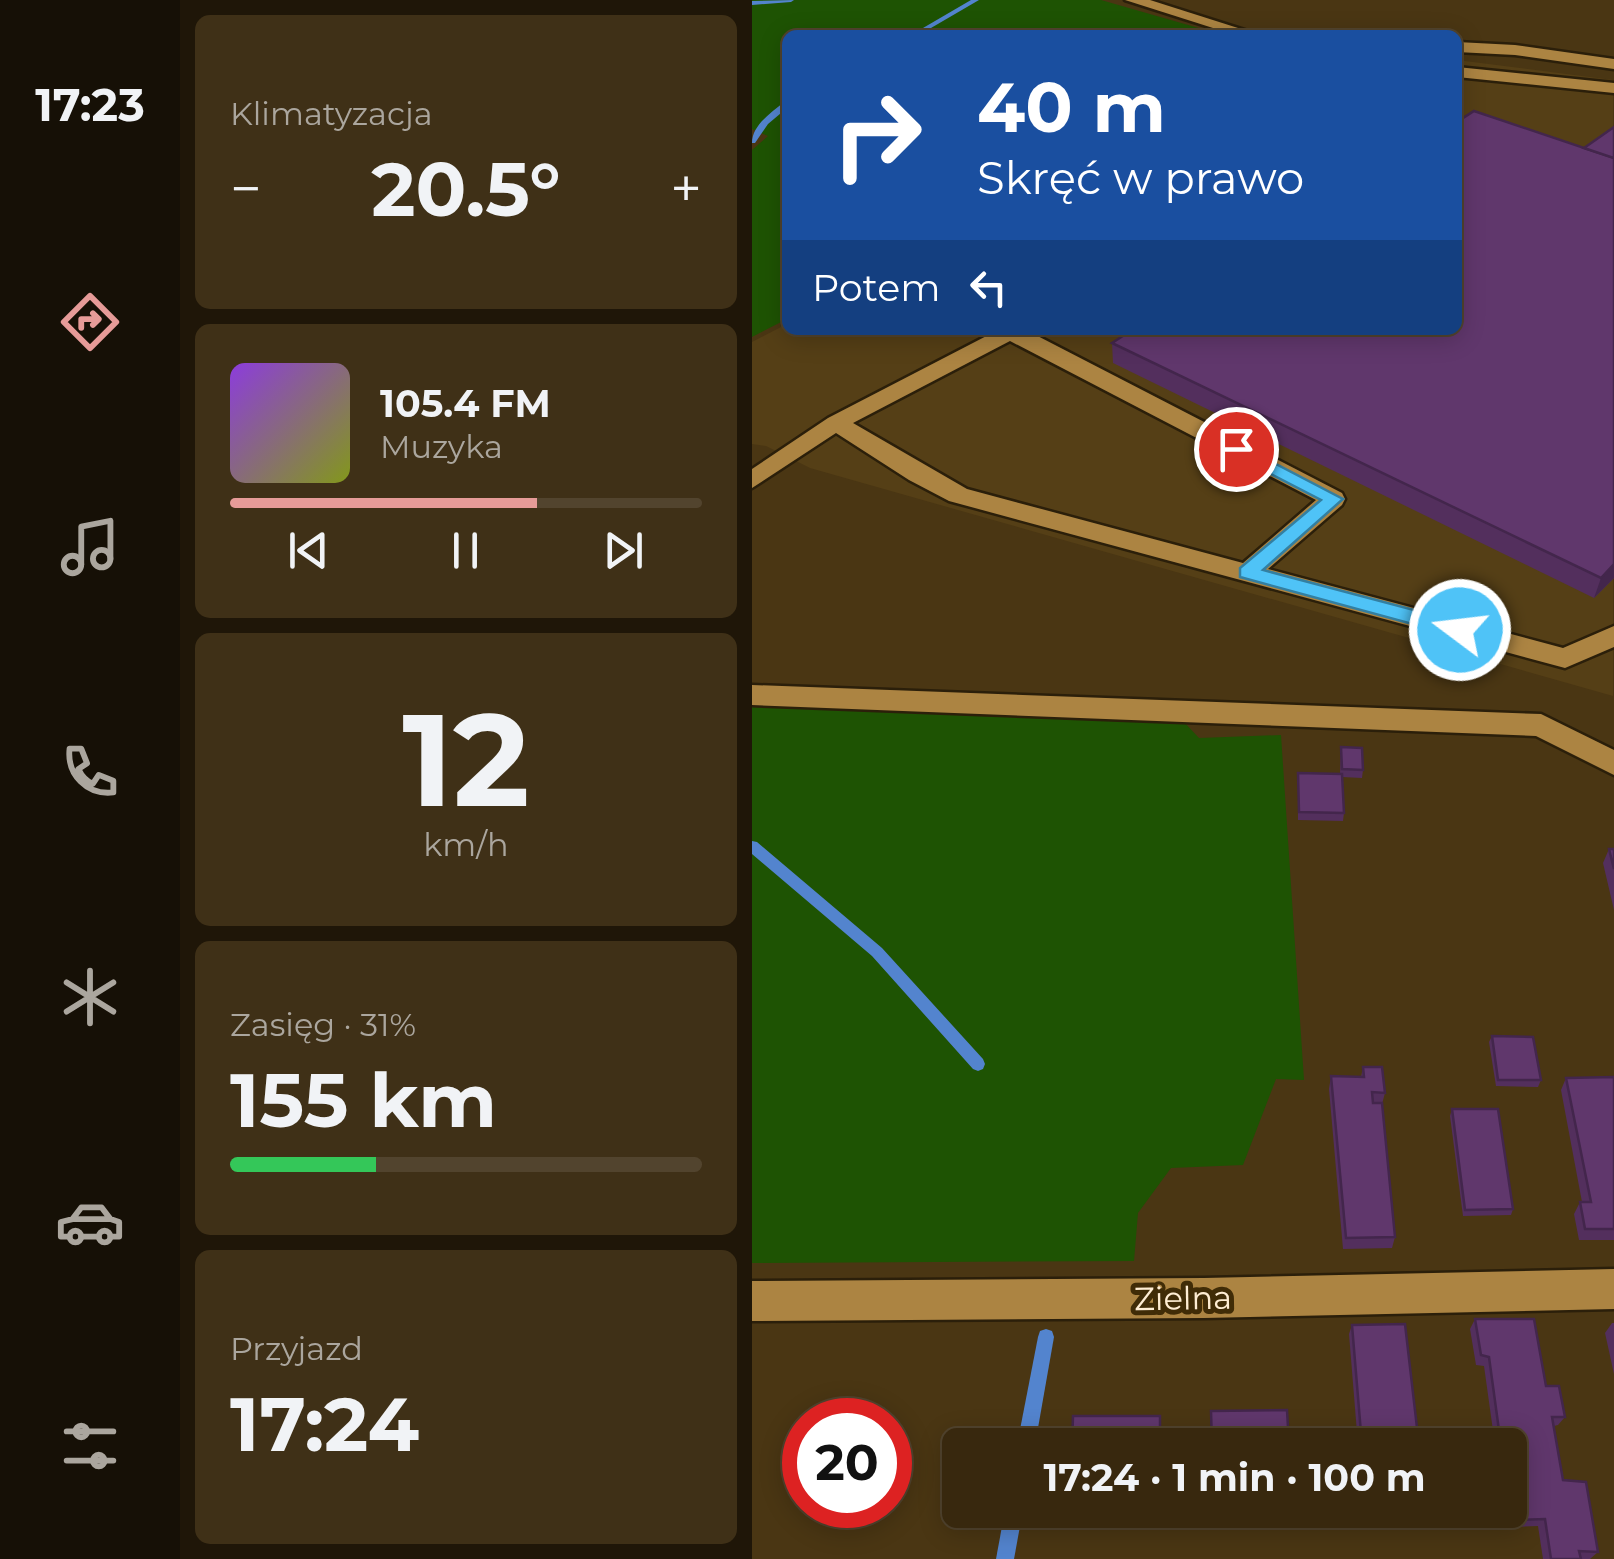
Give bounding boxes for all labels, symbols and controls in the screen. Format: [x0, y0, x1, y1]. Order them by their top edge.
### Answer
text: 40 m [977, 64, 1166, 150]
icon: right [812, 70, 942, 200]
text: 17:23 [35, 77, 145, 132]
text: Klimatyzacja [230, 94, 433, 133]
text: 20.5° [371, 143, 561, 235]
text: Skręć w prawo [977, 150, 1304, 205]
text: − [230, 155, 262, 222]
text: + [670, 155, 702, 222]
icon: left [961, 260, 1016, 315]
text: Potem [812, 264, 941, 311]
icon: directions [55, 287, 125, 357]
text: 105.4 FM [380, 380, 551, 427]
pin [1194, 407, 1279, 492]
icon: arrive [1209, 422, 1264, 477]
text: Muzyka [380, 427, 503, 466]
icon: music [55, 512, 125, 582]
icon: previous [281, 523, 336, 578]
icon: pause [438, 523, 493, 578]
icon: next [596, 523, 651, 578]
position arrow [1408, 578, 1512, 682]
text: 12 [402, 680, 530, 839]
icon: phone [55, 737, 125, 807]
text: km/h [423, 825, 509, 864]
icon: climate [55, 962, 125, 1032]
text: Zasięg · 31% [230, 1005, 416, 1044]
text: 155 km [230, 1054, 497, 1146]
icon: car [55, 1187, 125, 1257]
street label: Zielna [1134, 1278, 1232, 1318]
text: Przyjazd [230, 1329, 363, 1368]
text: 17:24 [230, 1378, 419, 1470]
speed limit sign: 20 [782, 1398, 912, 1528]
icon: filters [55, 1411, 125, 1481]
text: 17:24 · 1 min · 100 m [1043, 1454, 1426, 1501]

